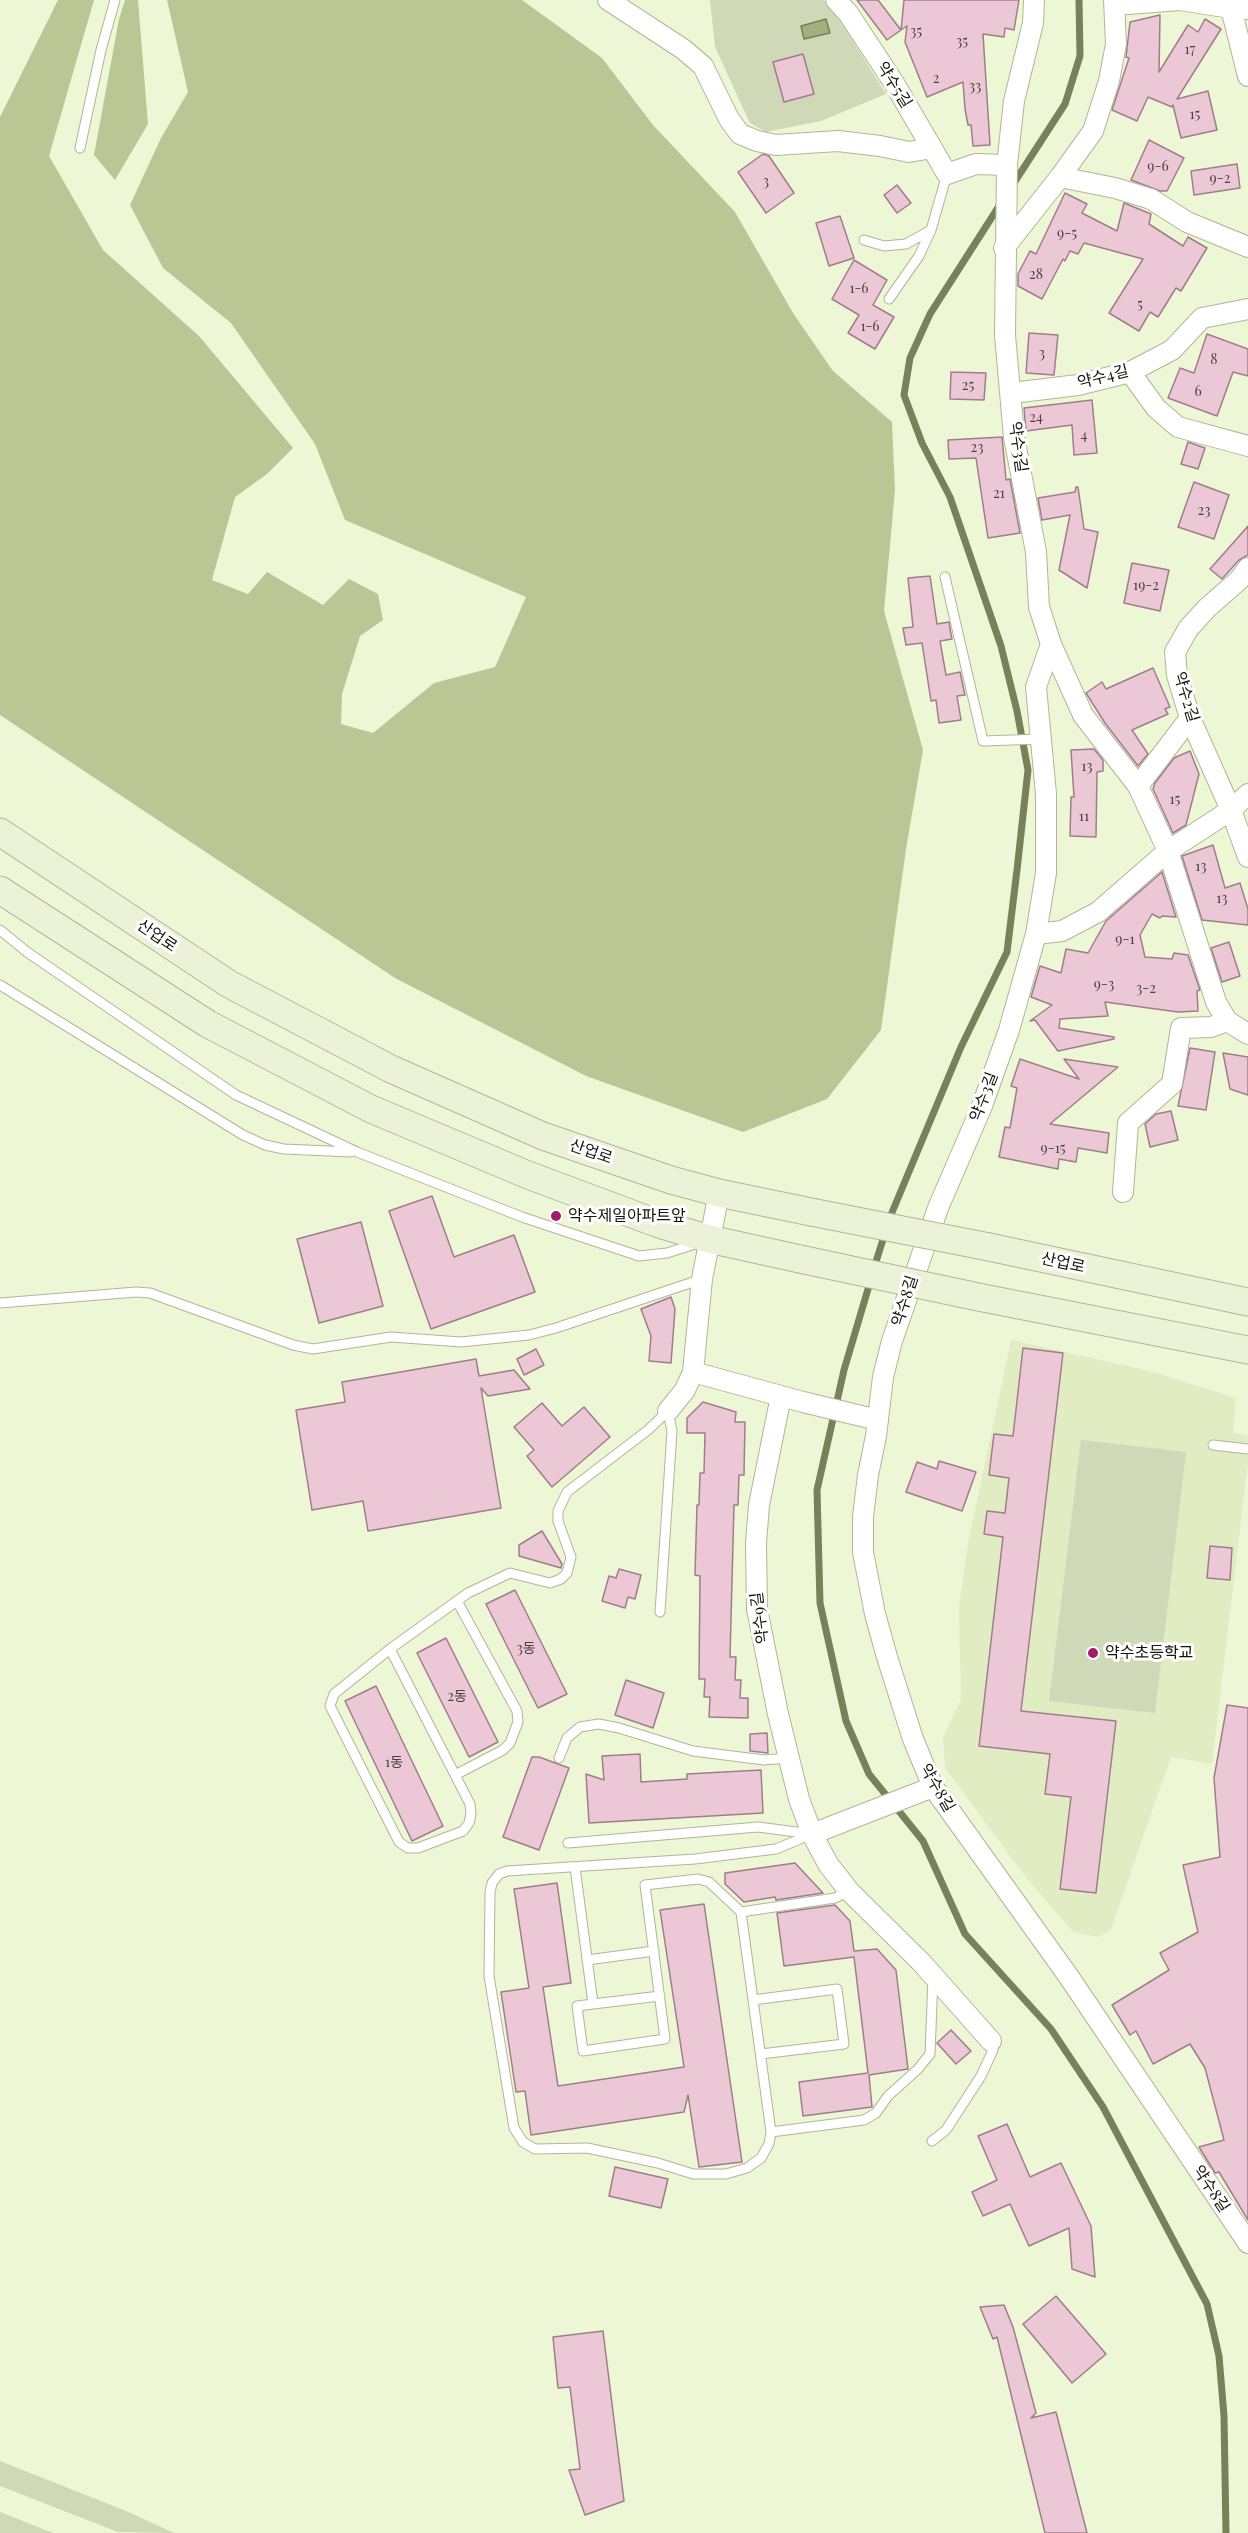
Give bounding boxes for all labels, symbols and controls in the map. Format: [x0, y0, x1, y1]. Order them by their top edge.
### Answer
house number: 35 [910, 24, 922, 40]
house number: 35 [956, 34, 968, 50]
house number: 17 [1185, 42, 1195, 58]
street label: 약수5길 [872, 58, 916, 112]
house number: 2 [933, 71, 939, 87]
house number: 33 [969, 79, 981, 95]
house number: 15 [1190, 107, 1200, 123]
house number: 9-6 [1147, 159, 1169, 175]
house number: 9-2 [1210, 171, 1230, 187]
house number: 3 [763, 174, 769, 190]
house number: 9-5 [1057, 226, 1077, 242]
house number: 28 [1029, 267, 1043, 283]
house number: 1-6 [849, 281, 869, 297]
house number: 5 [1137, 297, 1143, 313]
house number: 1-6 [860, 319, 880, 335]
house number: 3 [1039, 346, 1045, 362]
house number: 8 [1210, 352, 1218, 368]
street label: 약수4길 [1075, 361, 1131, 393]
house number: 25 [962, 378, 974, 394]
house number: 6 [1194, 384, 1202, 400]
house number: 24 [1029, 410, 1043, 426]
street label: 약수3길 [1005, 420, 1031, 474]
house number: 4 [1081, 428, 1087, 444]
house number: 23 [970, 440, 984, 456]
house number: 21 [993, 486, 1005, 502]
house number: 23 [1197, 503, 1211, 519]
house number: 19-2 [1133, 578, 1159, 594]
street label: 약수2길 [1169, 669, 1203, 725]
house number: 13 [1081, 759, 1093, 775]
house number: 15 [1170, 792, 1180, 808]
house number: 11 [1079, 809, 1089, 825]
house number: 13 [1195, 859, 1207, 875]
house number: 13 [1216, 891, 1228, 907]
street label: 산업로 [133, 916, 181, 956]
house number: 9-1 [1115, 932, 1135, 948]
house number: 9-3 [1094, 977, 1114, 993]
house number: 3-2 [1136, 981, 1156, 997]
street label: 약수3길 [966, 1070, 1002, 1124]
street label: 산업로 [567, 1136, 615, 1168]
house number: 9-15 [1041, 1141, 1065, 1157]
place label: 약수제일아파트앞 [568, 1206, 686, 1226]
marker: 약수제일아파트앞 [549, 1209, 563, 1223]
street label: 산업로 [1039, 1249, 1087, 1277]
street label: 약수8길 [888, 1273, 922, 1329]
street label: 약수9길 [747, 1591, 773, 1645]
house number: 3동 [516, 1641, 536, 1657]
place label: 약수초등학교 [1105, 1643, 1193, 1663]
marker: 약수초등학교 [1086, 1646, 1100, 1660]
house number: 2동 [447, 1689, 467, 1705]
house number: 1동 [385, 1755, 403, 1771]
street label: 약수8길 [916, 1760, 958, 1816]
street label: 약수8길 [1188, 2162, 1234, 2216]

